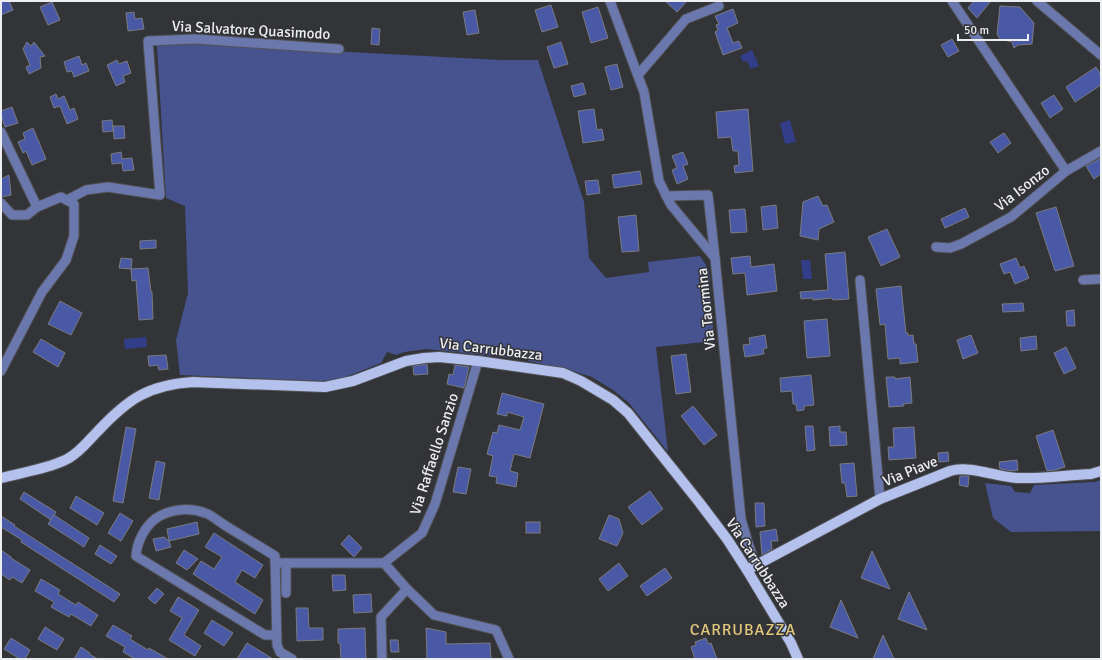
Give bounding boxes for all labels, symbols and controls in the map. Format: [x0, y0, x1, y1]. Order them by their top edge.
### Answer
scale bar [958, 16, 1028, 42]
street label: Via Salvatore Quasimodo [171, 17, 331, 43]
text: 50 m [964, 23, 989, 38]
street label: Via Isonzo [991, 161, 1053, 215]
street label: Via Taormina [693, 267, 719, 351]
street label: Via Carrubbazza [438, 334, 544, 364]
street label: Via Raffaello Sanzio [406, 391, 462, 517]
street label: Via Piave [880, 452, 940, 490]
street label: Via Carrubbazza [722, 515, 794, 611]
district label: CARRUBAZZA [690, 620, 796, 640]

